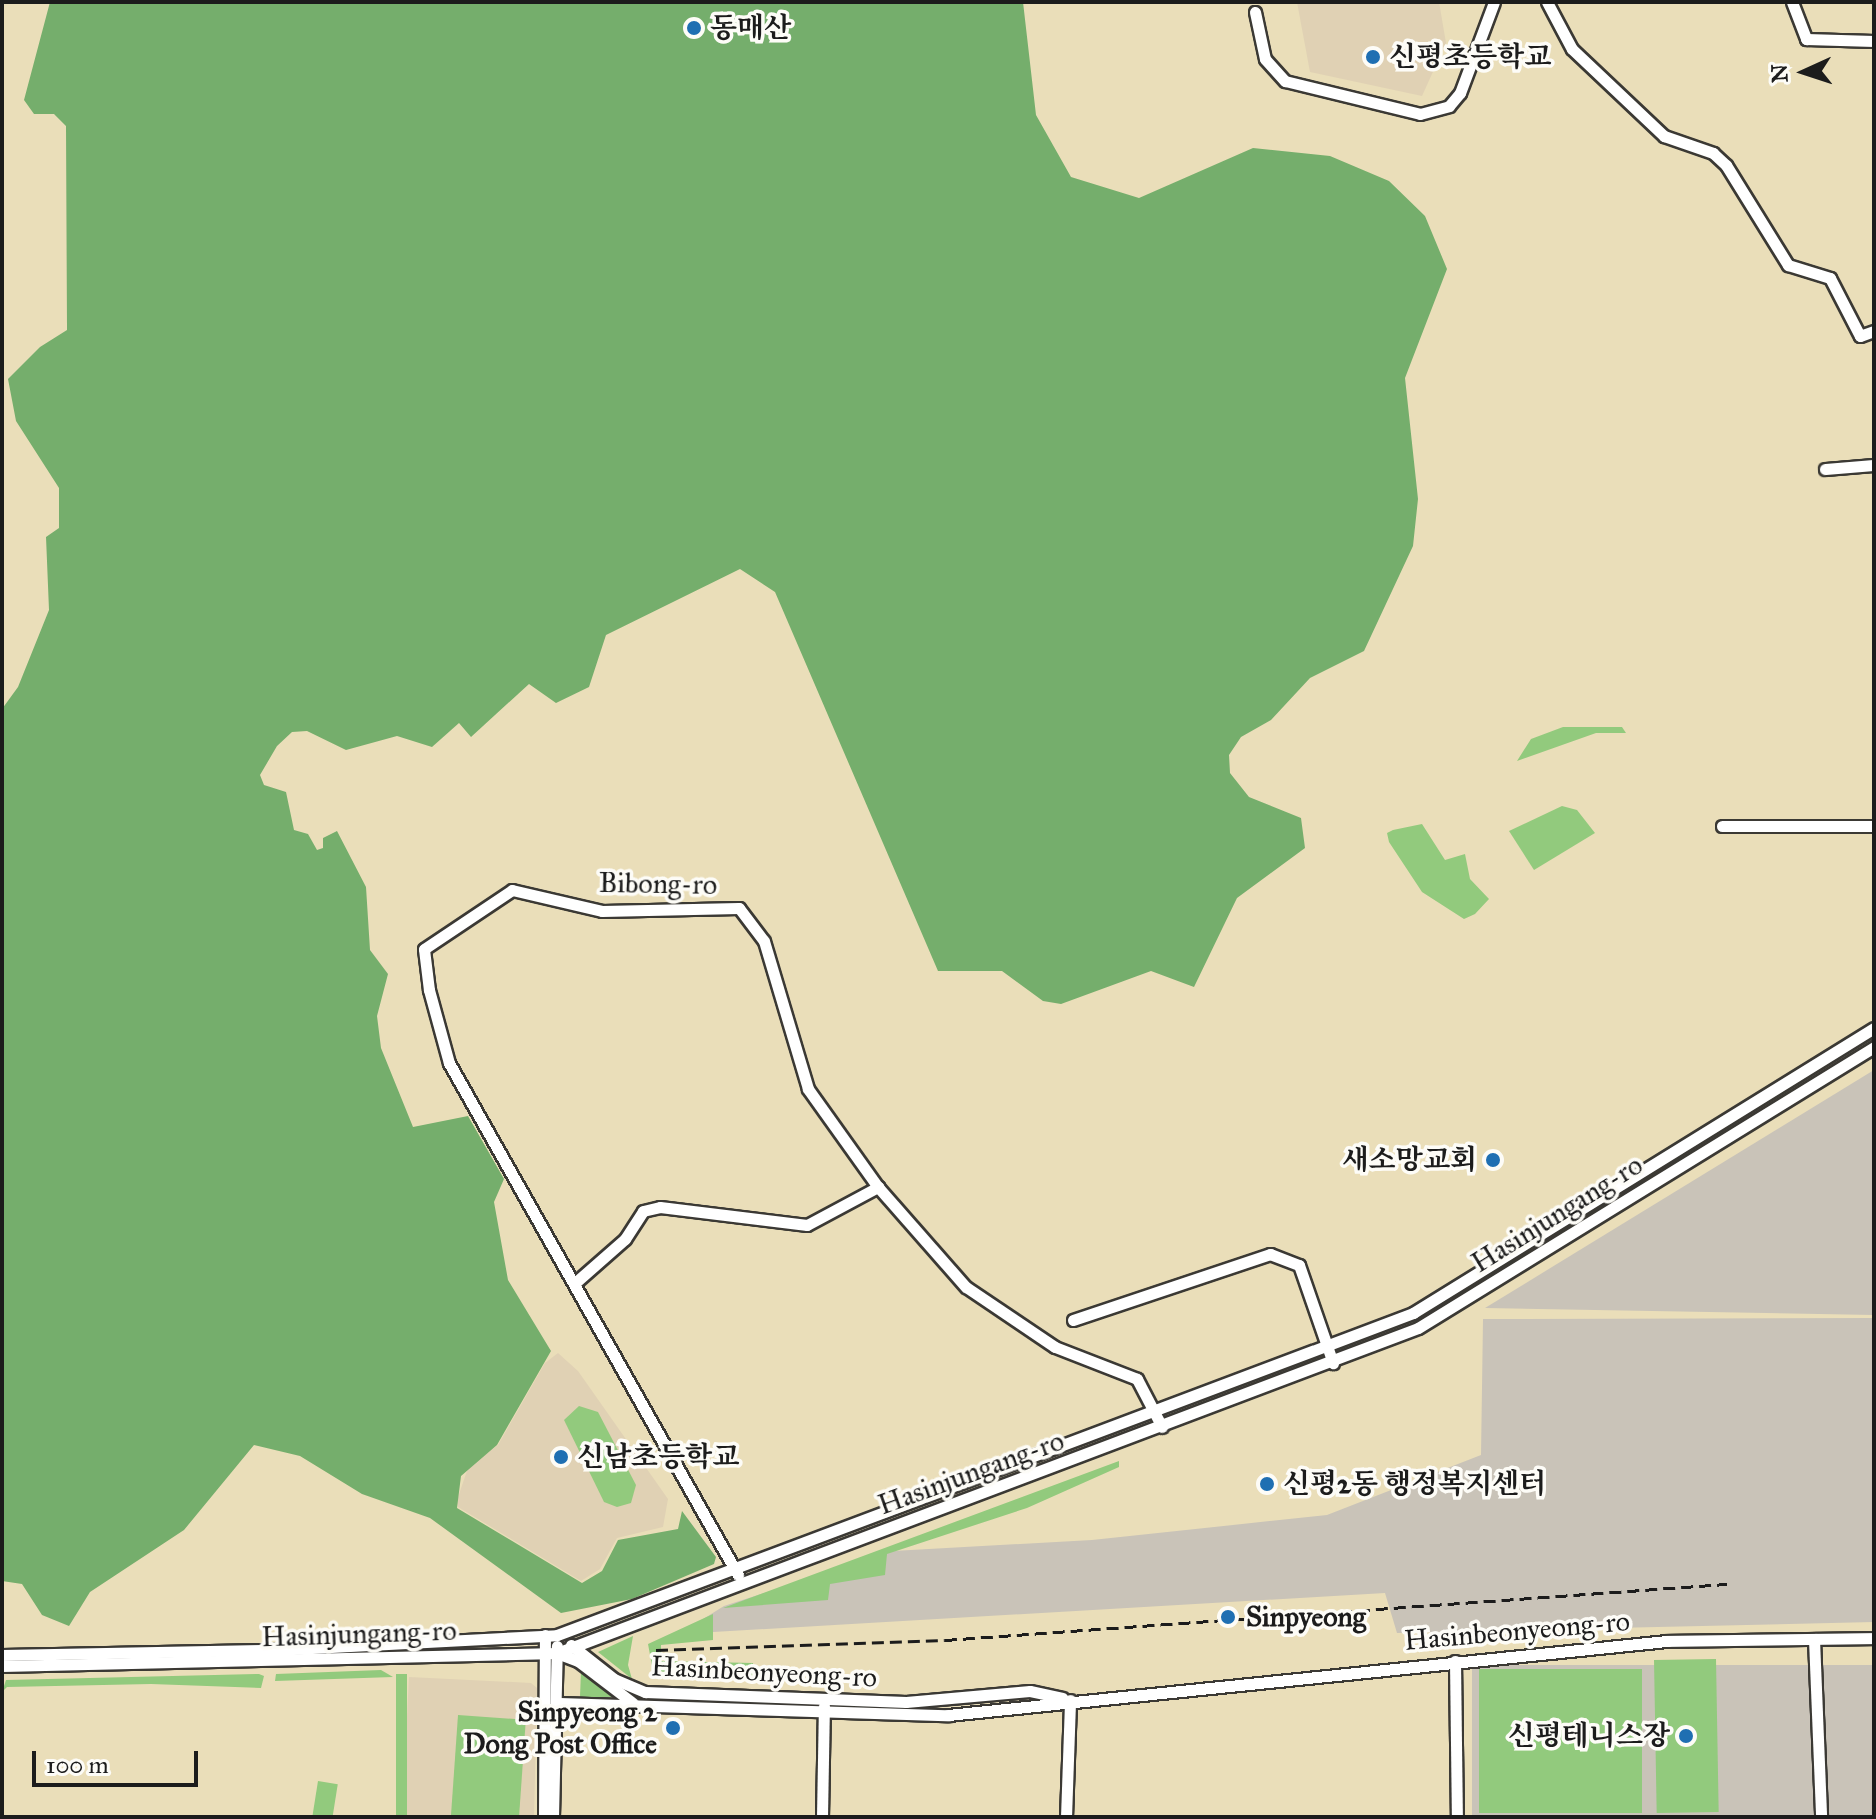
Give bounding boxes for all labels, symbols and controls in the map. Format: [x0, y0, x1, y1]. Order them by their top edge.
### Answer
place label: 동매산 [710, 11, 791, 45]
marker: 동매산 [685, 19, 703, 37]
north arrow [1764, 32, 1844, 112]
place label: 신평초등학교 [1389, 40, 1551, 74]
marker: 신평초등학교 [1364, 48, 1382, 66]
text: N [1766, 63, 1794, 83]
street label: Bibong-ro [599, 866, 717, 902]
place label: 새소망교회 [1342, 1143, 1477, 1177]
street label: Hasinjungang-ro [1465, 1148, 1649, 1280]
marker: 새소망교회 [1484, 1151, 1502, 1169]
street label: Hasinjungang-ro [874, 1424, 1068, 1522]
place label: 신남초등학교 [577, 1440, 739, 1474]
marker: 신남초등학교 [552, 1448, 570, 1466]
place label: 신평2동 행정복지센터 [1283, 1467, 1546, 1501]
marker: 신평2동 행정복지센터 [1258, 1475, 1276, 1493]
place label: Sinpyeong [1246, 1600, 1366, 1634]
street label: Hasinbeonyeong-ro [1403, 1604, 1631, 1658]
marker: Sinpyeong [1217, 1606, 1239, 1628]
street label: Hasinjungang-ro [261, 1614, 457, 1654]
street label: Hasinbeonyeong-ro [650, 1649, 878, 1695]
place label: Sinpyeong 2 Dong Post Office [464, 1695, 657, 1761]
marker: Sinpyeong 2 Dong Post Office [664, 1719, 682, 1737]
place label: 신평테니스장 [1508, 1719, 1670, 1753]
marker: 신평테니스장 [1677, 1727, 1695, 1745]
scale bar [36, 1735, 202, 1785]
text: 100 m [46, 1750, 109, 1780]

